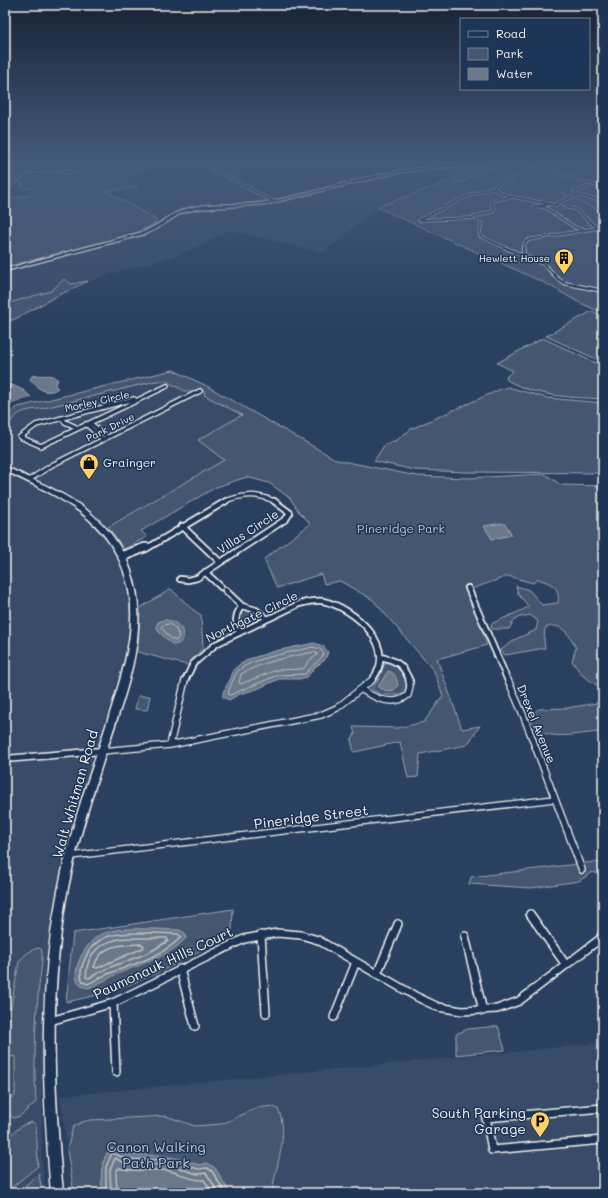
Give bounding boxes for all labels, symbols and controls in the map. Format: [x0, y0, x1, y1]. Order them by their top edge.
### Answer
legend [460, 18, 590, 90]
text: Road [496, 25, 526, 41]
text: Park [496, 45, 523, 61]
text: Water [496, 65, 533, 81]
building icon: Hewlett House [553, 247, 575, 275]
place label: Hewlett House [479, 251, 550, 265]
street label: Morley Circle [63, 387, 131, 415]
street label: Park Drive [83, 409, 137, 445]
shop icon: Grainger [78, 452, 100, 480]
place label: Grainger [103, 454, 156, 470]
street label: Villas Circle [214, 505, 281, 557]
park label: Pineridge Park [357, 520, 445, 536]
street label: Northgate Circle [203, 587, 300, 645]
street label: Drexel Avenue [514, 682, 560, 765]
street label: Walt Whitman Road [47, 727, 102, 860]
street label: Pineridge Street [253, 800, 369, 833]
street label: Paumonauk Hills Court [90, 922, 236, 1003]
place label: South Parking Garage [432, 1103, 526, 1138]
parking icon: South Parking Garage [529, 1110, 551, 1138]
park label: Canon Walking Path Park [106, 1137, 206, 1172]

